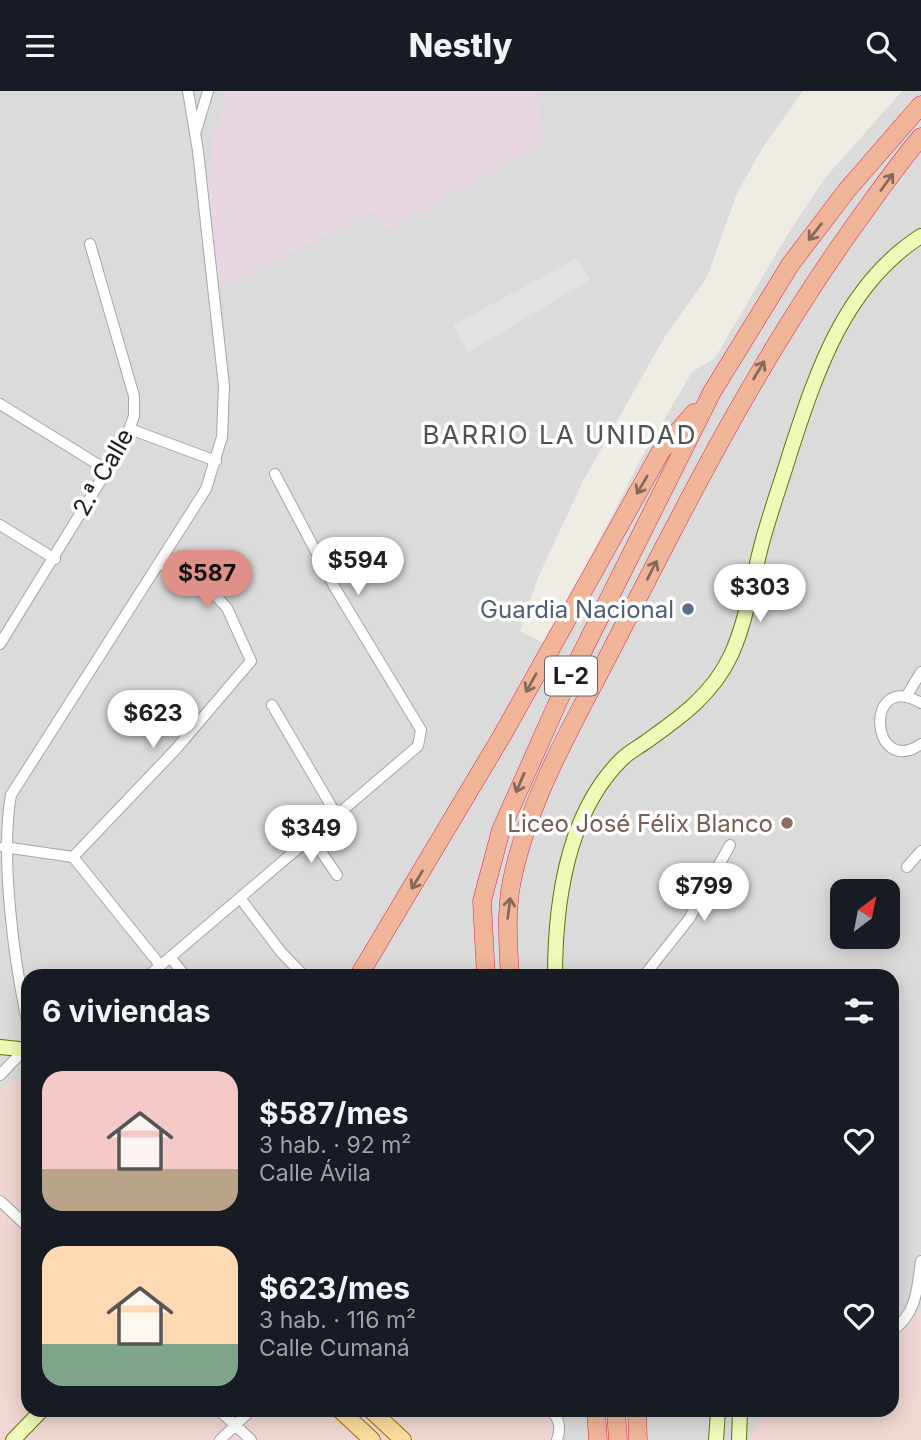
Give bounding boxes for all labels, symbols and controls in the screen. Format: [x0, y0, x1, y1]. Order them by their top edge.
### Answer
text: Nestly [409, 26, 512, 65]
icon: menu [21, 27, 59, 65]
icon: search [862, 27, 900, 65]
one-way arrow [879, 173, 894, 192]
one-way arrow [807, 223, 822, 241]
one-way arrow [752, 360, 766, 380]
district label: BARRIO LA UNIDAD [422, 419, 698, 450]
street label: 2.ª Calle [67, 423, 139, 521]
one-way arrow [635, 474, 649, 494]
pin: $594 [317, 538, 399, 597]
text: $594 [328, 546, 388, 574]
pin: $587 [166, 551, 248, 610]
text: $587 [178, 559, 236, 587]
one-way arrow [645, 560, 659, 581]
pin: $303 [719, 565, 801, 624]
text: $303 [730, 573, 790, 601]
place label: Guardia Nacional [480, 595, 674, 624]
marker: Guardia Nacional [680, 601, 696, 617]
road number: L-2 [545, 657, 597, 695]
one-way arrow [524, 673, 538, 693]
pin: $623 [112, 691, 194, 750]
text: $623 [123, 699, 183, 727]
one-way arrow [513, 771, 526, 793]
pin: $349 [270, 805, 352, 865]
place label: Liceo José Félix Blanco [507, 809, 773, 838]
text: $349 [281, 814, 341, 842]
marker: Liceo José Félix Blanco [779, 815, 795, 831]
pin: $799 [663, 863, 745, 923]
one-way arrow [409, 870, 423, 890]
text: $799 [675, 872, 733, 900]
north arrow [830, 879, 900, 949]
map controls [830, 879, 900, 949]
one-way arrow [502, 898, 515, 920]
icon: filters [840, 992, 878, 1030]
text: 6 viviendas [42, 993, 211, 1029]
text: $587/mes [259, 1095, 409, 1131]
icon: home [98, 1099, 182, 1183]
icon: heart [840, 1122, 878, 1160]
text: 3 hab. · 92 m² [259, 1131, 412, 1159]
text: Calle Ávila [259, 1159, 371, 1187]
text: $623/mes [259, 1270, 410, 1306]
icon: home [98, 1274, 182, 1358]
icon: heart [840, 1297, 878, 1335]
text: 3 hab. · 116 m² [259, 1306, 416, 1334]
text: Calle Cumaná [259, 1334, 410, 1362]

